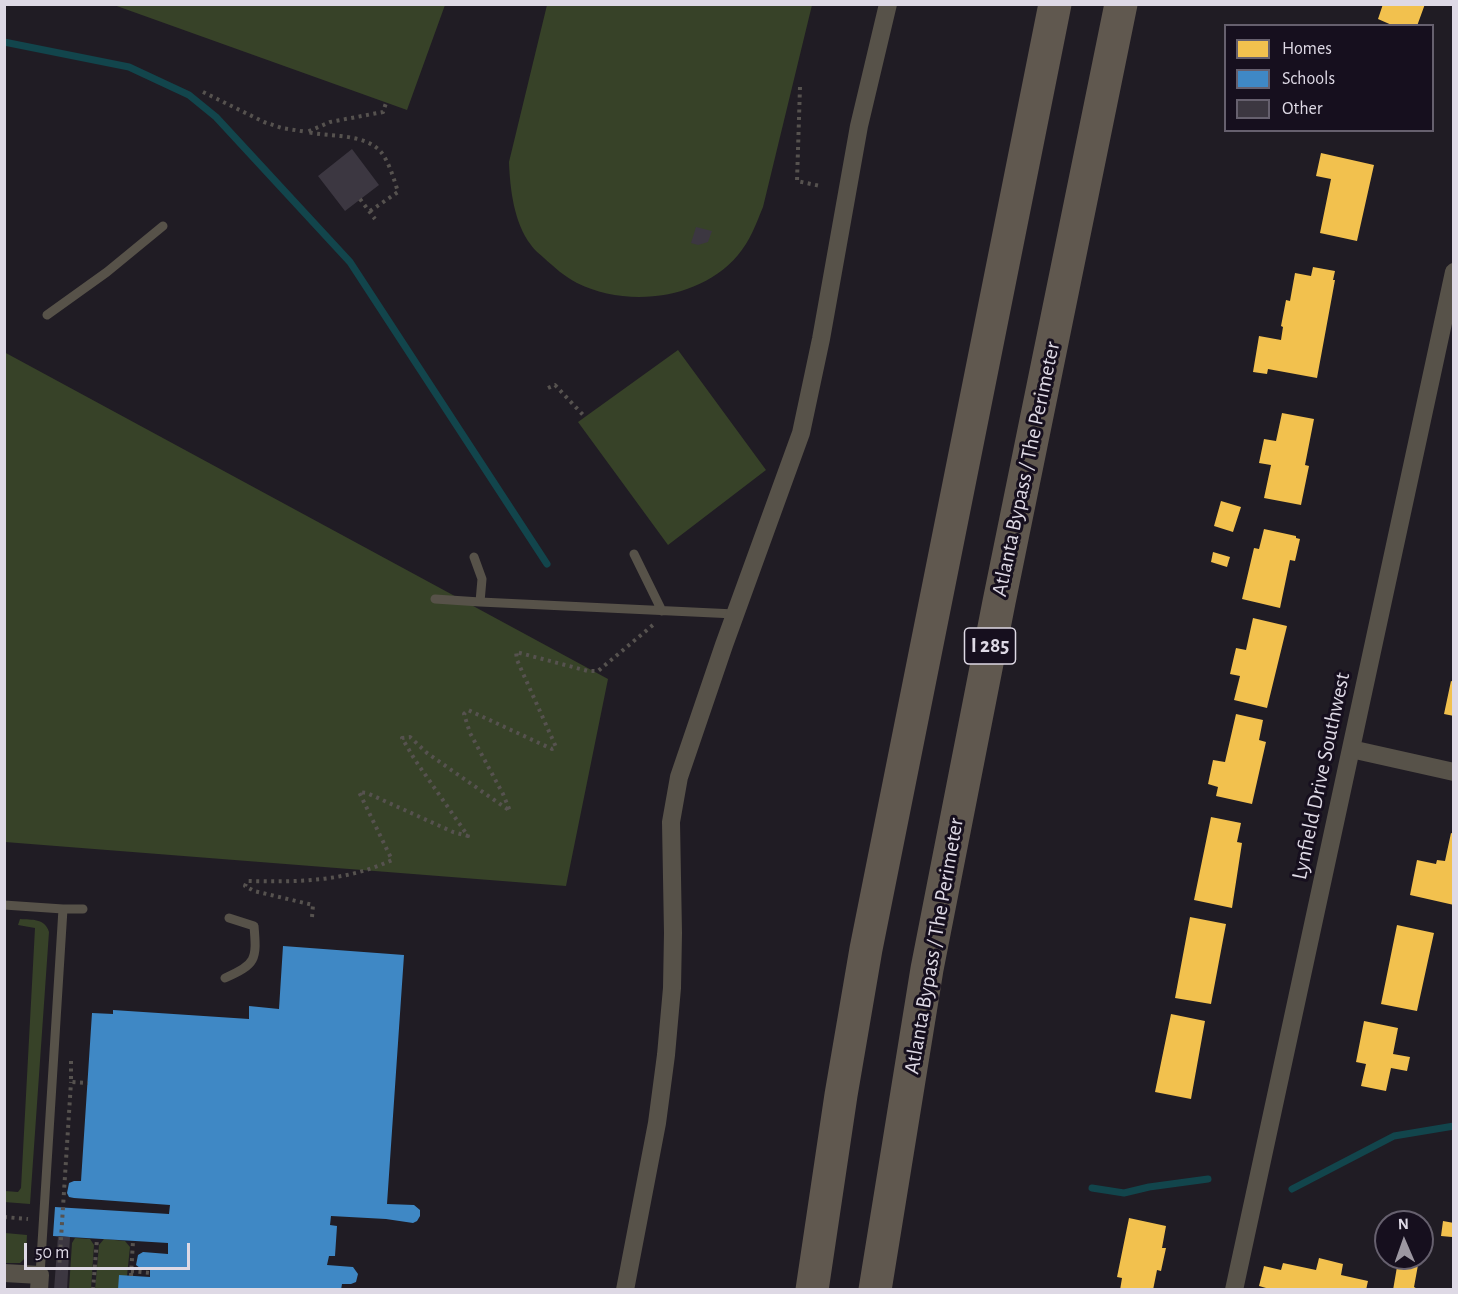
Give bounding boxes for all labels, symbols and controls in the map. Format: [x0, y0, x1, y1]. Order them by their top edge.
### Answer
legend [1224, 24, 1434, 132]
text: Homes [1282, 40, 1332, 58]
text: Schools [1282, 70, 1335, 88]
text: Other [1282, 100, 1323, 118]
street label: Atlanta Bypass / The Perimeter [986, 339, 1066, 599]
road number: I 285 [964, 628, 1016, 664]
street label: Lynfield Drive Southwest [1286, 670, 1356, 882]
street label: Atlanta Bypass / The Perimeter [898, 816, 970, 1076]
north arrow [1374, 1210, 1434, 1270]
text: N [1398, 1216, 1409, 1232]
scale bar [27, 1231, 194, 1269]
text: 50 m [35, 1244, 69, 1262]

